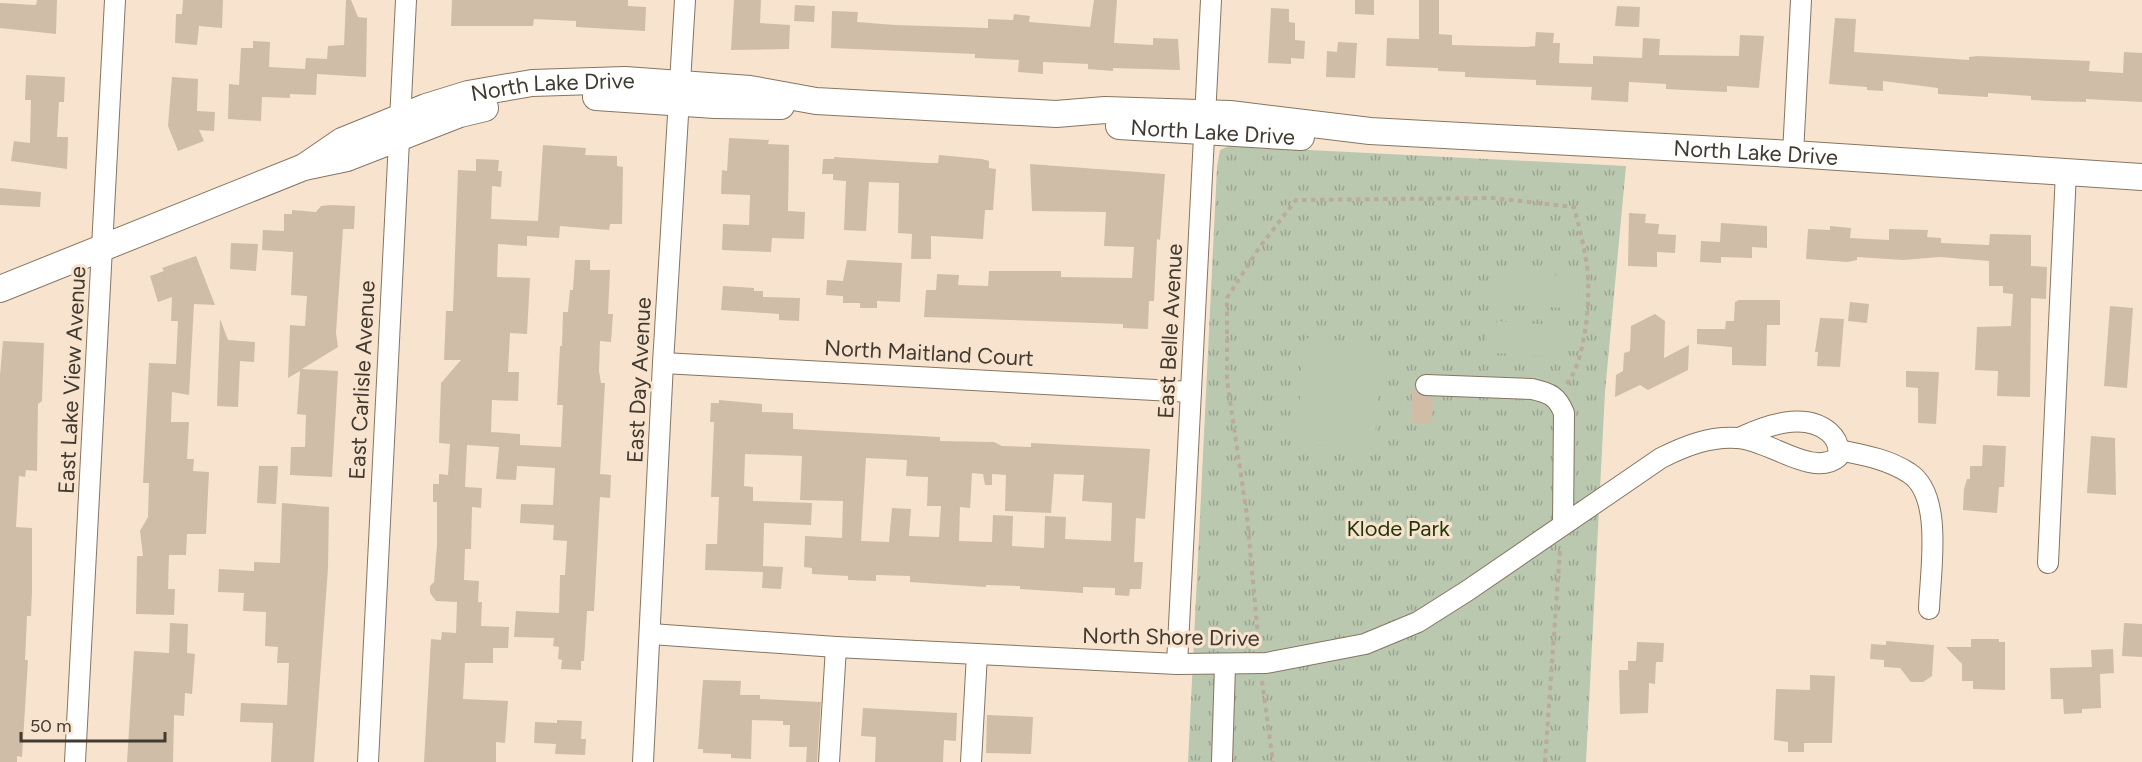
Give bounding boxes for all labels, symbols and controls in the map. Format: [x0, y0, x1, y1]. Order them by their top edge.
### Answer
street label: North Lake Drive [469, 66, 636, 107]
street label: North Lake Drive [1130, 113, 1296, 150]
street label: North Lake Drive [1673, 134, 1839, 170]
street label: East Belle Avenue [1152, 243, 1188, 419]
street label: East Lake View Avenue [53, 265, 91, 495]
street label: East Carlisle Avenue [343, 280, 381, 480]
street label: East Day Avenue [621, 296, 657, 464]
street label: North Maitland Court [824, 334, 1034, 372]
park label: Klode Park [1346, 515, 1450, 542]
street label: North Shore Drive [1082, 622, 1260, 652]
scale bar [21, 705, 165, 743]
text: 50 m [30, 715, 72, 737]

